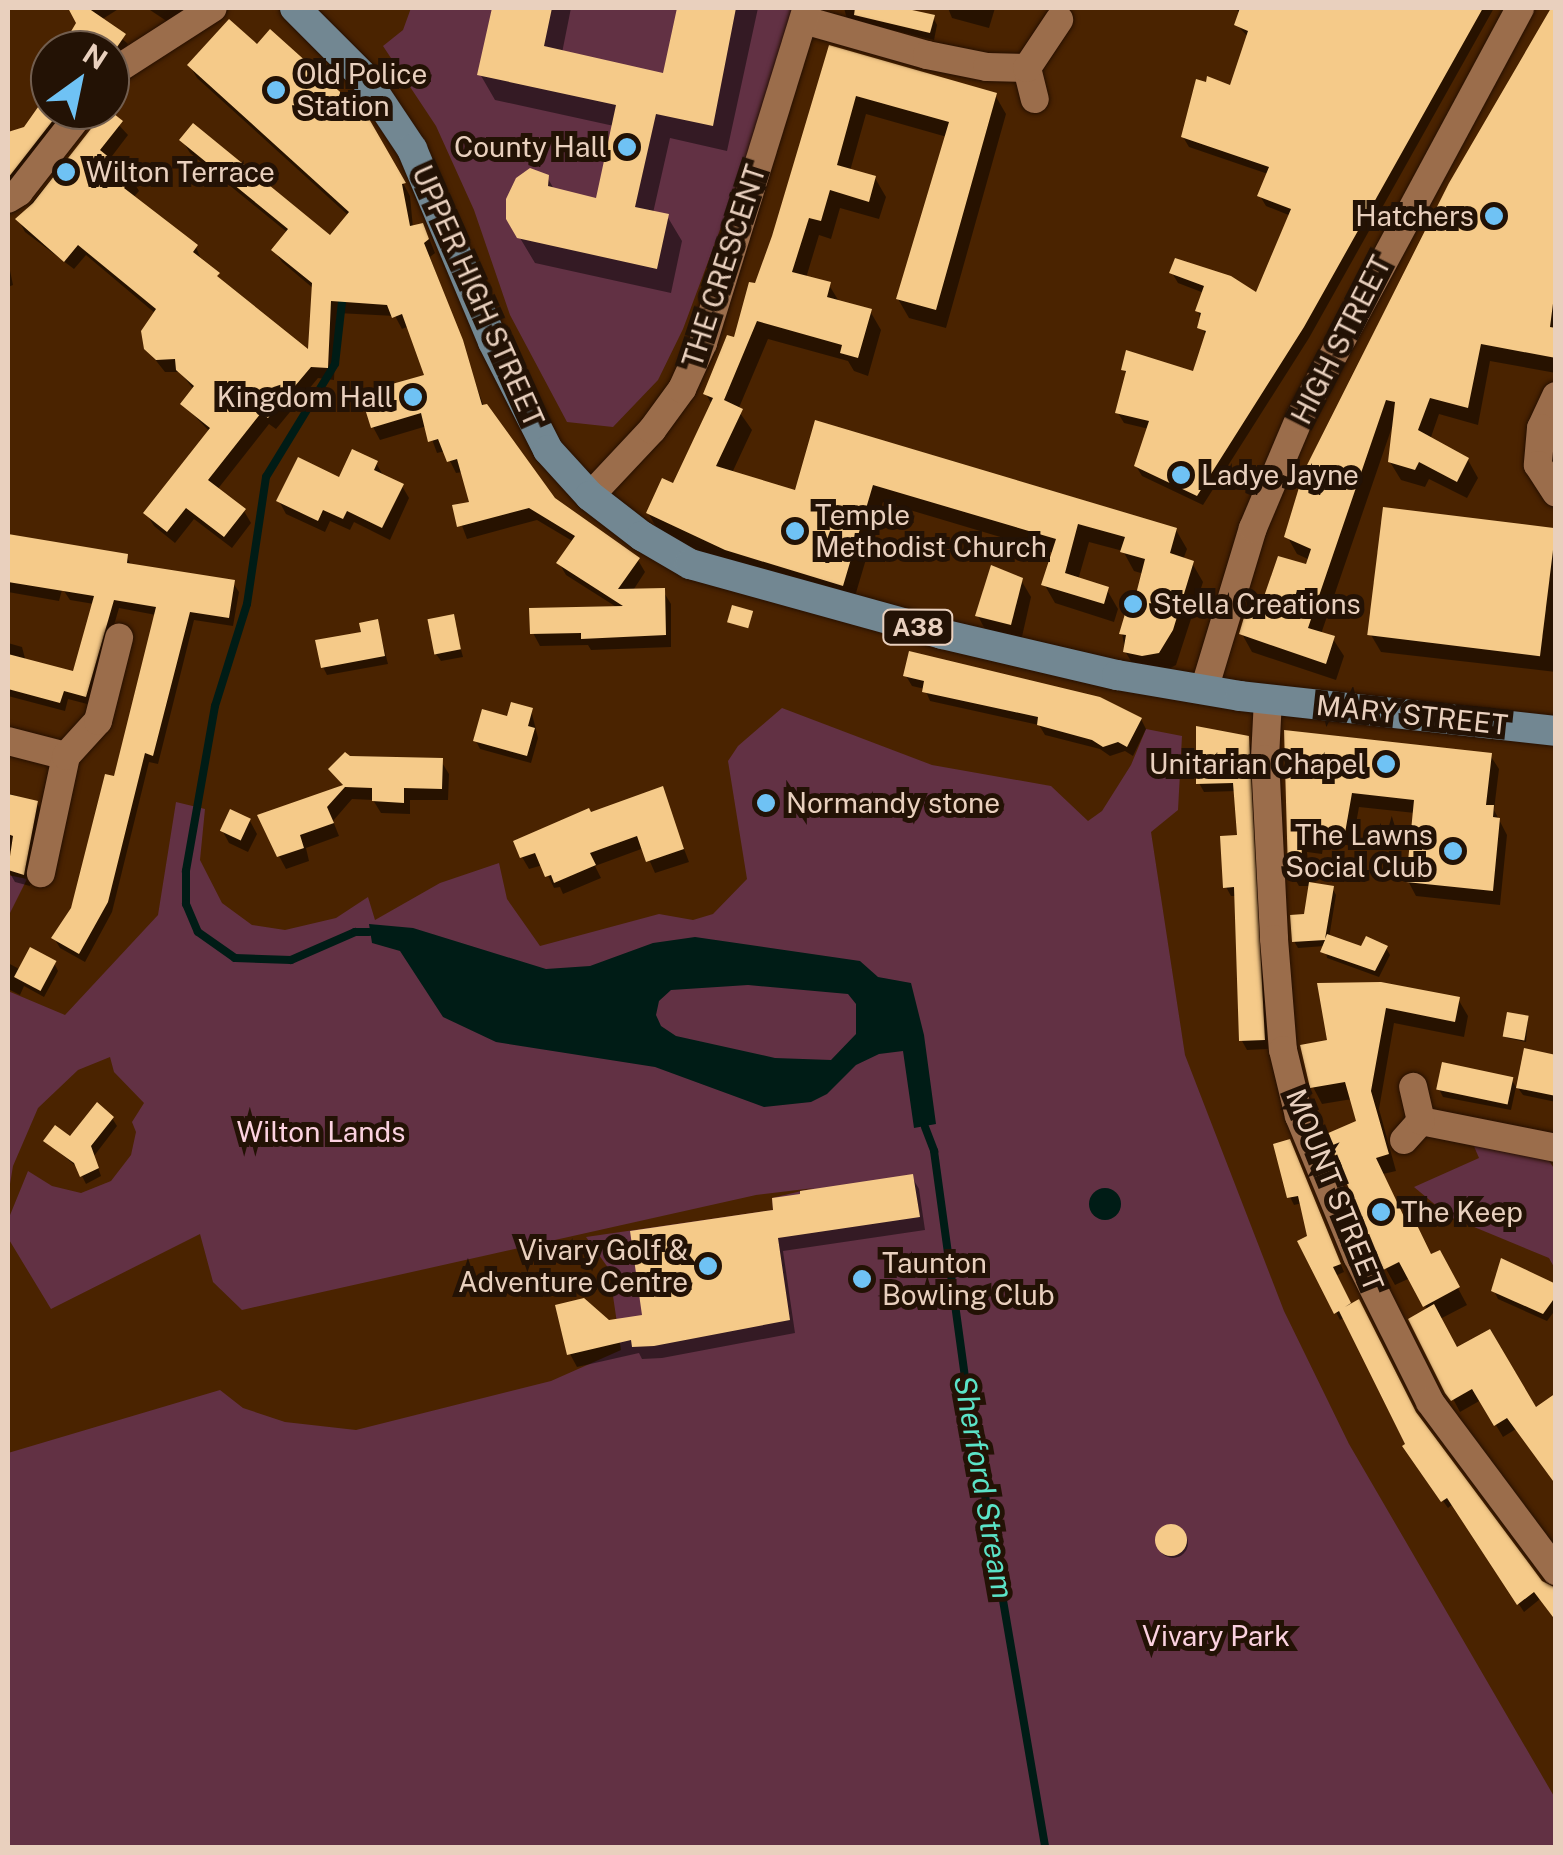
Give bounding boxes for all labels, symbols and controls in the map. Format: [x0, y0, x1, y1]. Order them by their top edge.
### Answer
north arrow [30, 30, 130, 130]
text: N [77, 36, 114, 76]
place label: Old Police Station [296, 57, 427, 123]
marker: Old Police Station [265, 79, 287, 101]
place label: County Hall [454, 130, 607, 164]
marker: County Hall [616, 136, 638, 158]
place label: Wilton Terrace [86, 155, 275, 189]
street label: UPPER HIGH STREET [405, 160, 551, 432]
marker: Wilton Terrace [55, 161, 77, 183]
street label: THE CRESCENT [675, 161, 773, 371]
place label: Hatchers [1355, 199, 1474, 233]
marker: Hatchers [1483, 205, 1505, 227]
street label: HIGH STREET [1284, 250, 1398, 430]
place label: Kingdom Hall [217, 380, 393, 414]
marker: Kingdom Hall [402, 386, 424, 408]
place label: Ladye Jayne [1201, 458, 1359, 492]
marker: Ladye Jayne [1170, 464, 1192, 486]
place label: Temple Methodist Church [815, 498, 1047, 564]
marker: Temple Methodist Church [784, 520, 806, 542]
place label: Stella Creations [1153, 587, 1361, 621]
marker: Stella Creations [1122, 593, 1144, 615]
road number: A38 [880, 607, 956, 647]
street label: MARY STREET [1314, 688, 1510, 742]
place label: Unitarian Chapel [1149, 747, 1366, 781]
marker: Unitarian Chapel [1375, 753, 1397, 775]
place label: Normandy stone [786, 786, 1000, 820]
marker: Normandy stone [755, 792, 777, 814]
place label: The Lawns Social Club [1285, 818, 1433, 884]
marker: The Lawns Social Club [1442, 840, 1464, 862]
street label: MOUNT STREET [1279, 1084, 1391, 1296]
park label: Wilton Lands [237, 1115, 405, 1149]
place label: The Keep [1401, 1195, 1523, 1229]
marker: The Keep [1370, 1201, 1392, 1223]
place label: Vivary Golf & Adventure Centre [458, 1233, 688, 1299]
place label: Taunton Bowling Club [882, 1246, 1055, 1312]
marker: Vivary Golf & Adventure Centre [697, 1255, 719, 1277]
marker: Taunton Bowling Club [851, 1268, 873, 1290]
water label: Sherford Stream [947, 1373, 1021, 1601]
park label: Vivary Park [1142, 1619, 1290, 1653]

